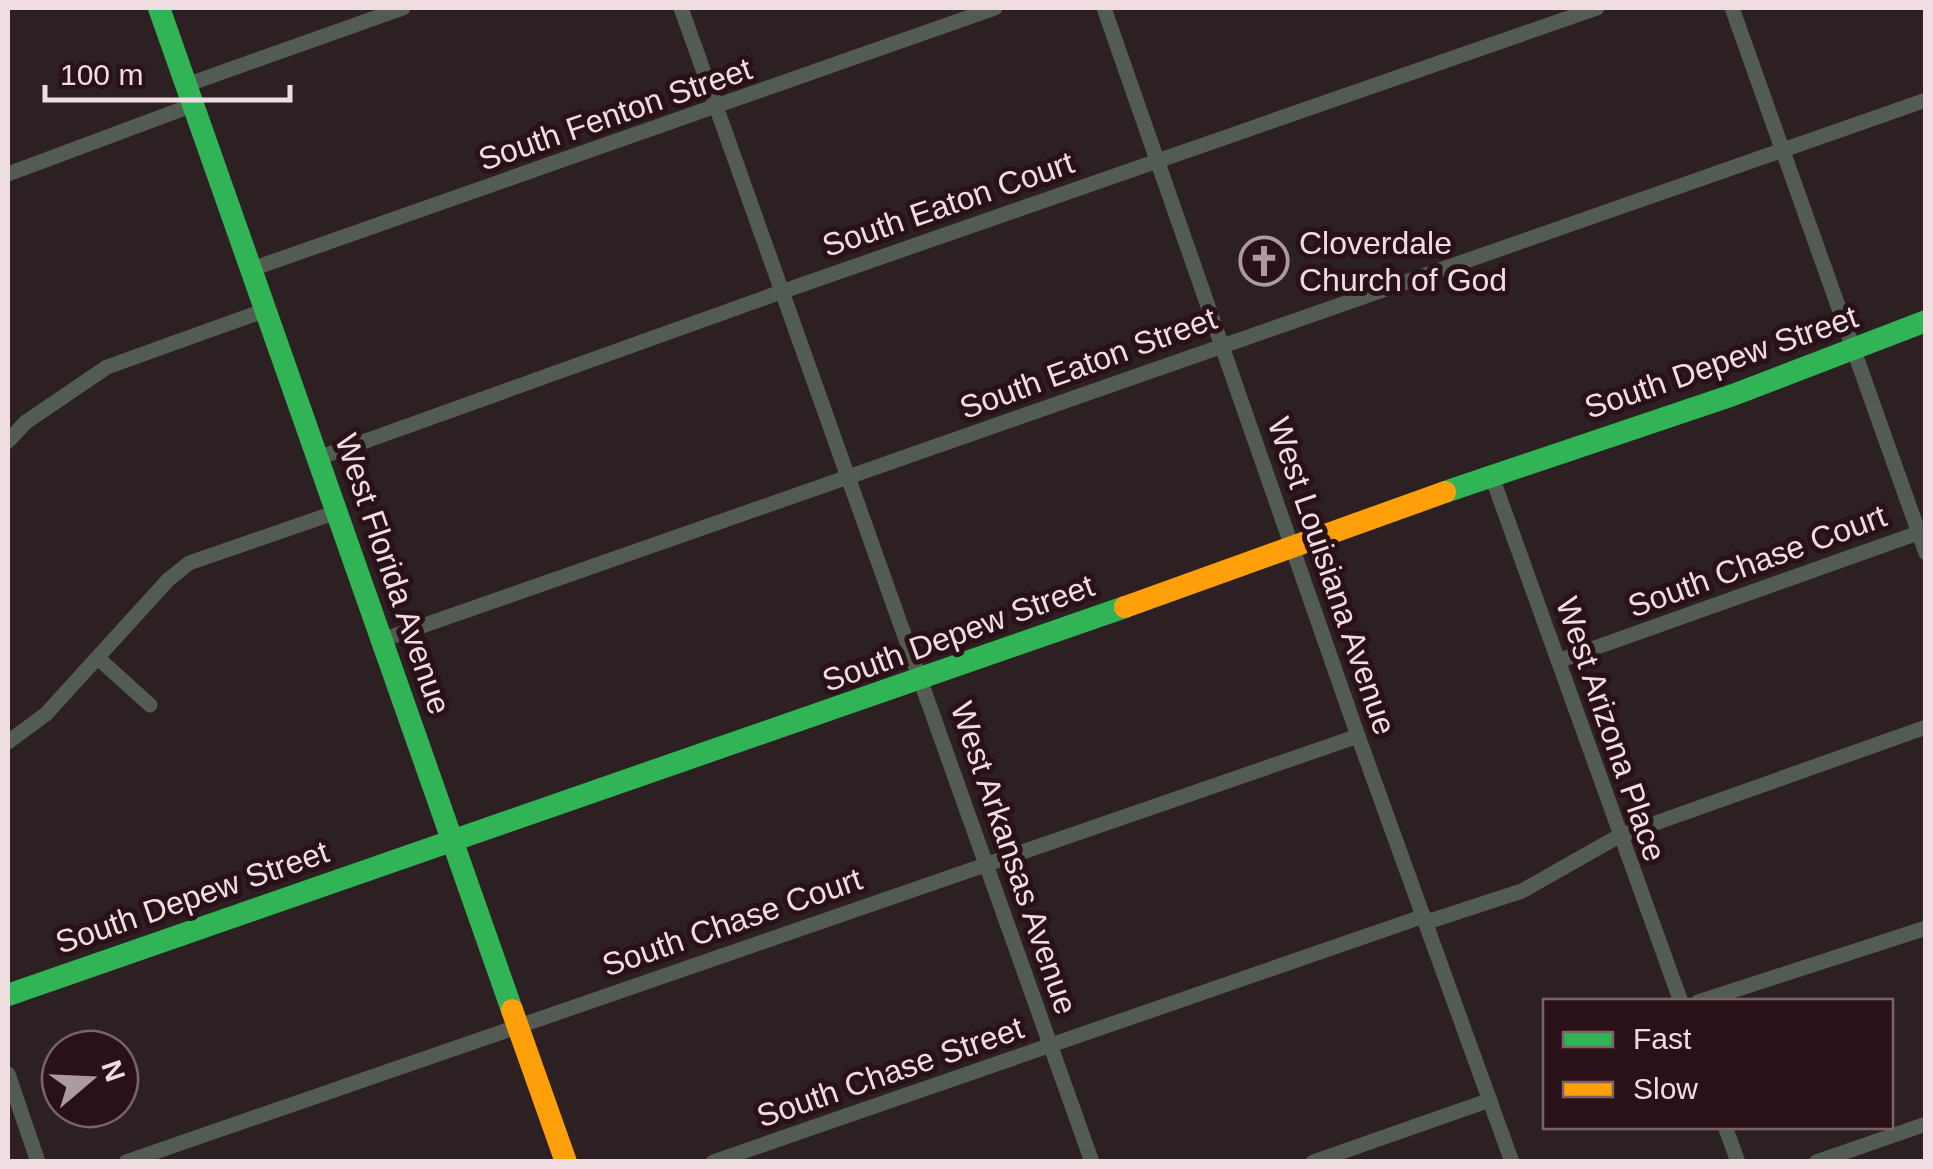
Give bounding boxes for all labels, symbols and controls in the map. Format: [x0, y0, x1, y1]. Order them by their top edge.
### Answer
scale bar [45, 40, 290, 102]
street label: South Fenton Street [474, 50, 756, 178]
text: 100 m [60, 58, 143, 91]
street label: South Eaton Court [818, 144, 1078, 264]
place label: Cloverdale Church of God [1299, 225, 1507, 298]
church icon: Cloverdale Church of God [1238, 235, 1290, 287]
street label: South Depew Street [1580, 298, 1862, 426]
street label: South Eaton Street [955, 300, 1221, 426]
street label: West Louisiana Avenue [1261, 413, 1403, 739]
street label: West Florida Avenue [328, 429, 458, 719]
street label: South Chase Court [1623, 498, 1891, 624]
street label: South Depew Street [817, 567, 1099, 699]
street label: West Arizona Place [1549, 592, 1673, 866]
street label: West Arkansas Avenue [944, 697, 1084, 1019]
street label: South Depew Street [51, 833, 333, 961]
street label: South Chase Court [597, 861, 867, 983]
legend [1543, 999, 1893, 1129]
street label: South Chase Street [752, 1009, 1028, 1134]
text: Fast [1633, 1022, 1692, 1055]
north arrow [40, 1029, 140, 1129]
text: N [95, 1056, 131, 1086]
text: Slow [1633, 1072, 1698, 1105]

